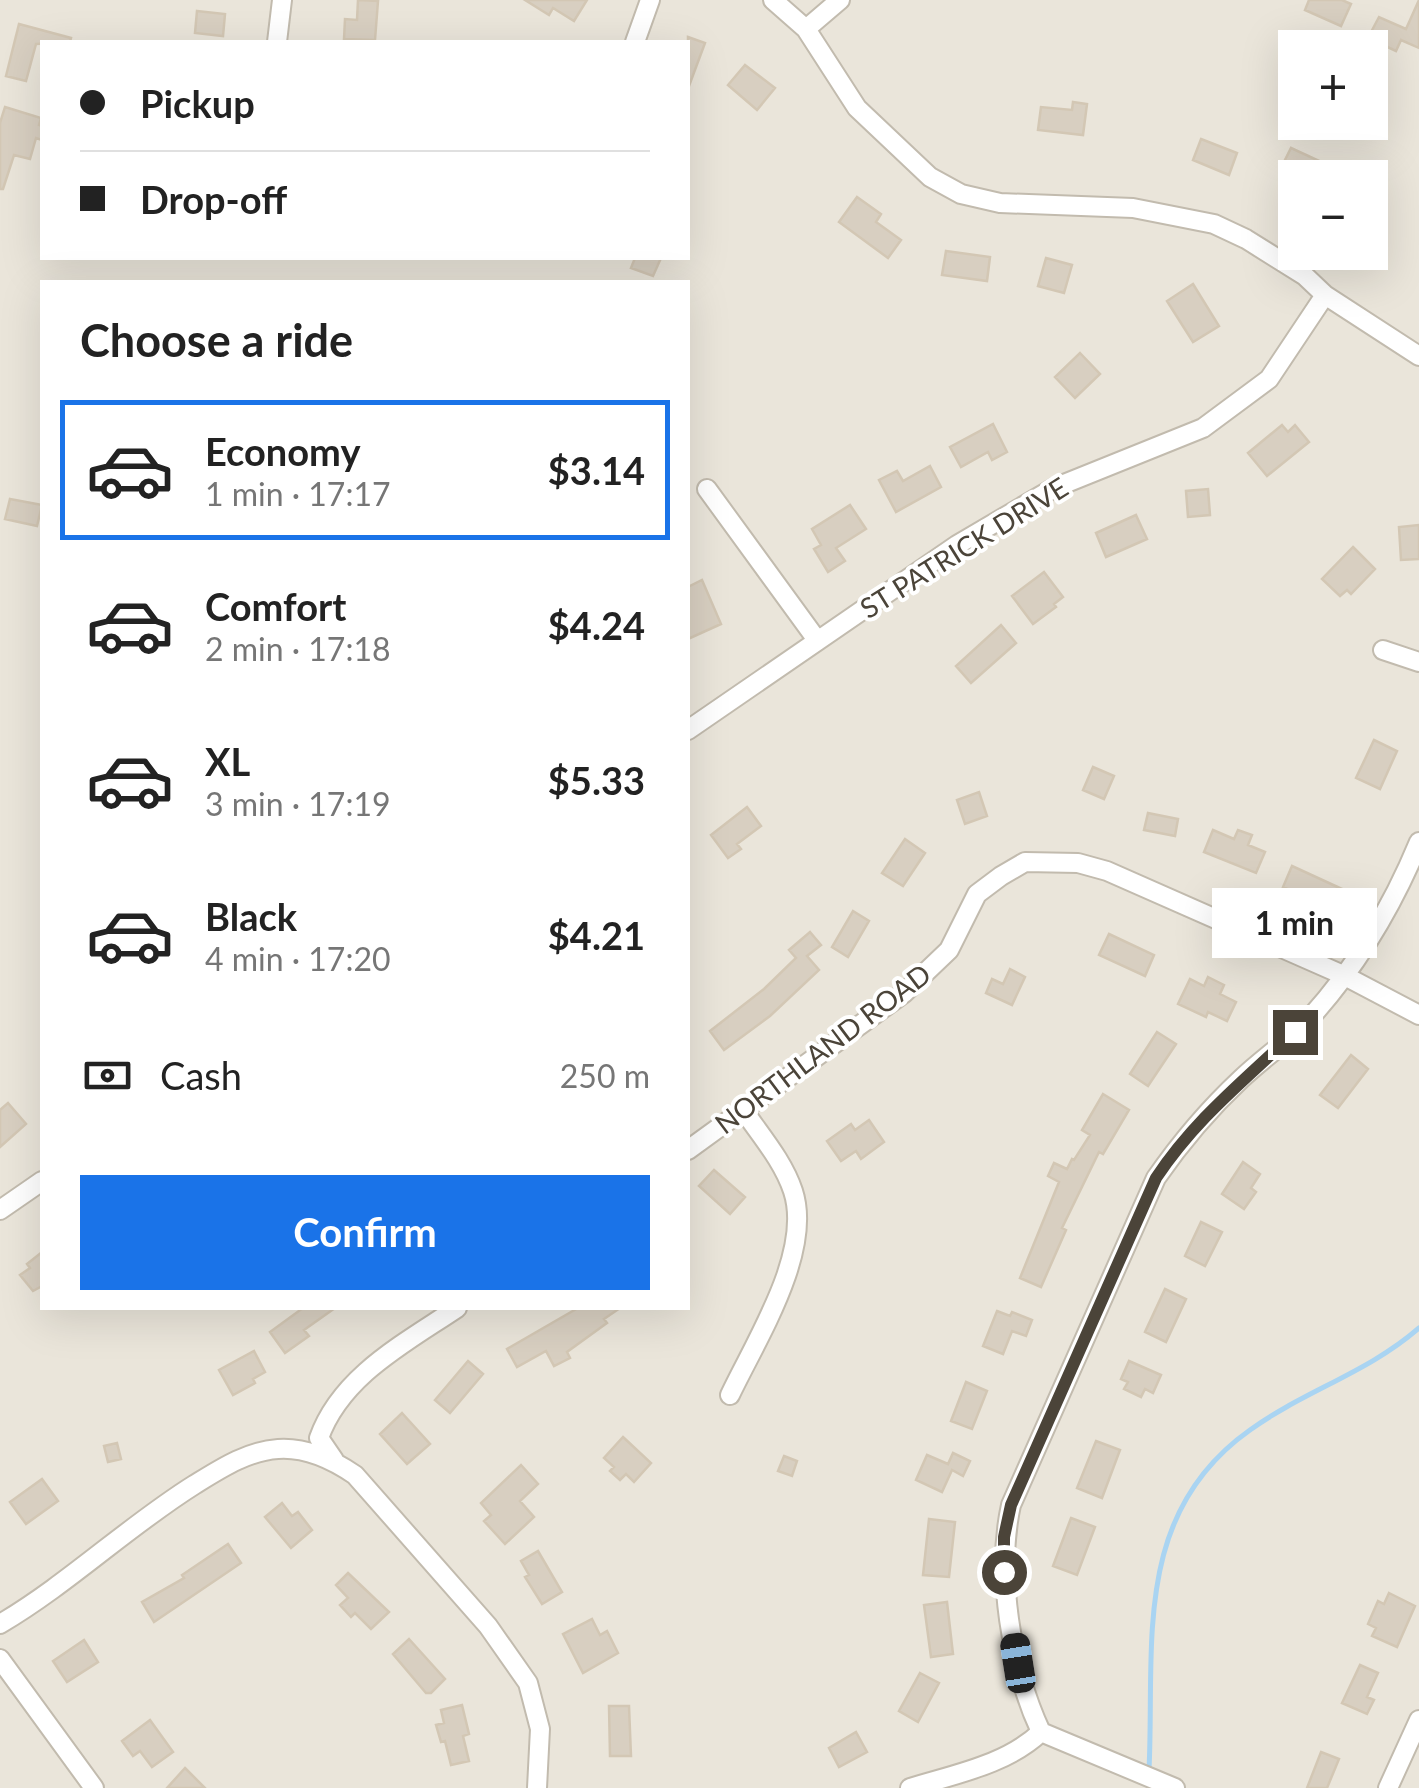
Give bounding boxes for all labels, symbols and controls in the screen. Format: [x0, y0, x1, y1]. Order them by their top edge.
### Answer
map controls [1278, 30, 1388, 270]
button: + [1278, 30, 1388, 140]
text: Pickup [140, 80, 255, 126]
button: − [1278, 160, 1388, 270]
text: Drop-off [140, 176, 287, 222]
text: Choose a ride [80, 313, 353, 367]
icon: car [85, 425, 175, 515]
text: Economy [205, 428, 360, 474]
text: $3.14 [548, 447, 645, 493]
street label: ST PATRICK DRIVE [853, 470, 1074, 625]
text: 1 min · 17:17 [205, 474, 391, 513]
icon: car [85, 580, 175, 670]
text: Comfort [205, 583, 346, 629]
text: $4.24 [548, 602, 645, 648]
text: 2 min · 17:18 [205, 629, 391, 668]
icon: car [85, 735, 175, 825]
text: XL [205, 738, 250, 784]
text: $5.33 [548, 757, 645, 803]
text: 3 min · 17:19 [205, 784, 391, 823]
callout: 1 min [1212, 887, 1378, 957]
icon: car [85, 890, 175, 980]
text: Black [205, 893, 297, 939]
text: 1 min [1255, 903, 1334, 942]
text: $4.21 [548, 912, 645, 958]
text: 4 min · 17:20 [205, 939, 391, 978]
street label: NORTHLAND ROAD [708, 956, 937, 1140]
route end [1273, 1010, 1318, 1055]
icon: cash [80, 1048, 135, 1103]
text: Cash [160, 1052, 242, 1098]
text: 250 m [560, 1056, 650, 1095]
button: Confirm [80, 1175, 650, 1290]
route start [982, 1550, 1027, 1595]
car [998, 1631, 1038, 1695]

